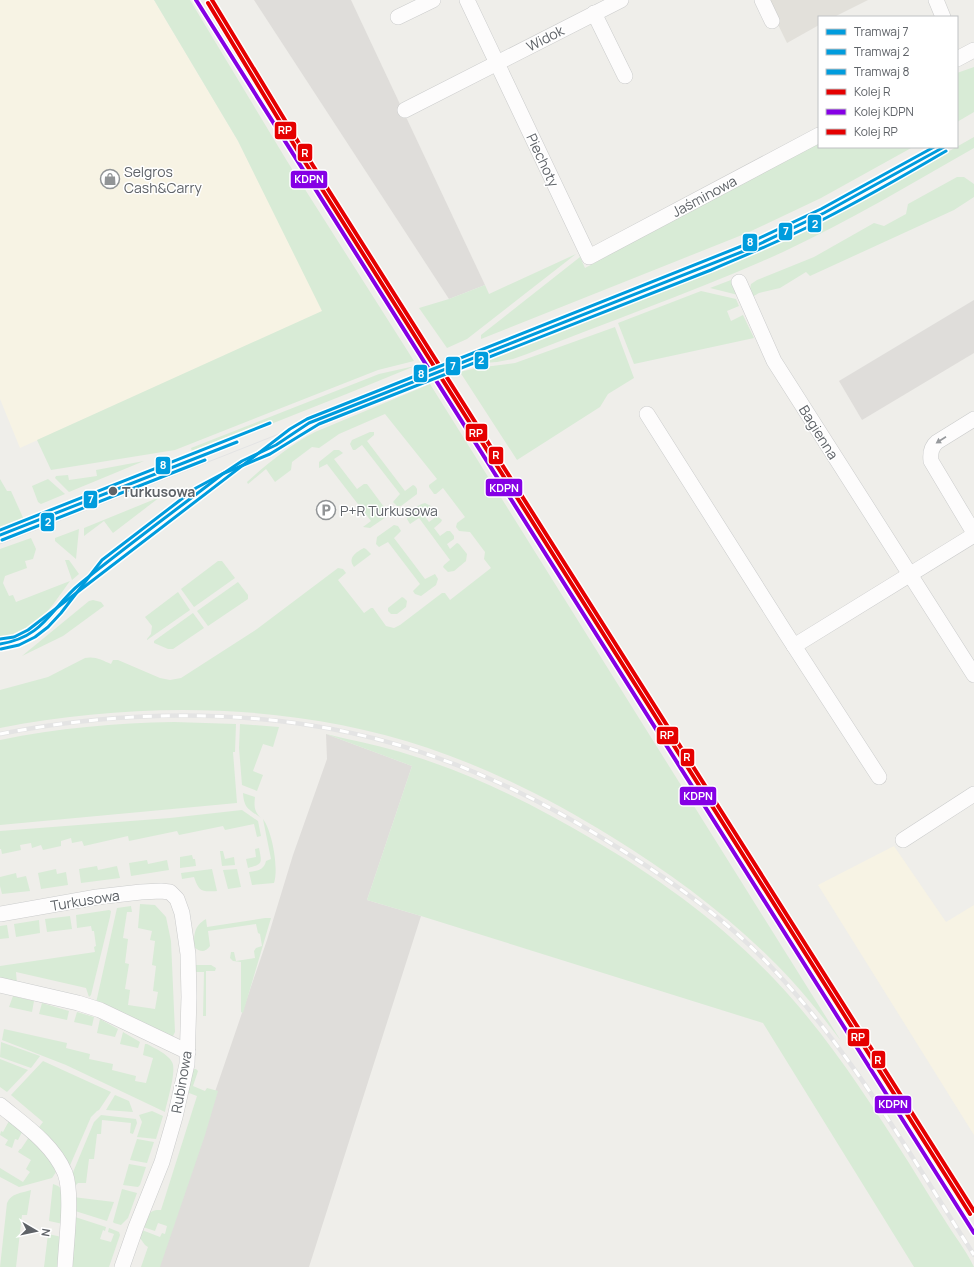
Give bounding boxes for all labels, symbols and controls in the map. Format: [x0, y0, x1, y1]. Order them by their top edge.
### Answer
legend [818, 16, 958, 148]
street label: Widok [523, 20, 568, 55]
text: Tramwaj 7 [854, 23, 908, 40]
text: Tramwaj 2 [854, 43, 909, 60]
text: Tramwaj 8 [854, 63, 909, 80]
text: Kolej R [854, 83, 891, 100]
text: Kolej KDPN [854, 103, 914, 120]
line badge: RP [274, 121, 297, 140]
text: RP [278, 122, 292, 137]
text: Kolej RP [854, 123, 898, 140]
street label: Piechoty [522, 130, 564, 190]
line badge: R [297, 143, 313, 162]
text: R [301, 145, 309, 160]
place label: Selgros Cash&Carry [124, 162, 202, 197]
shop icon: Selgros Cash&Carry [99, 168, 121, 190]
line badge: KDPN [290, 170, 328, 189]
text: KDPN [294, 171, 324, 186]
street label: Jaśminowa [668, 171, 740, 221]
line badge: 2 [807, 214, 822, 233]
text: 2 [812, 216, 818, 231]
line badge: 7 [778, 222, 793, 241]
text: 7 [783, 223, 789, 238]
line badge: 8 [742, 233, 758, 252]
text: 8 [747, 234, 754, 249]
line badge: 2 [474, 351, 489, 370]
text: 2 [478, 352, 484, 367]
line badge: 7 [445, 356, 461, 376]
text: 7 [450, 358, 456, 373]
line badge: 8 [413, 364, 428, 383]
text: 8 [418, 366, 425, 381]
street label: Bagienna [795, 401, 843, 463]
line badge: RP [465, 423, 488, 442]
text: RP [469, 425, 483, 440]
one-way arrow [936, 436, 946, 444]
line badge: R [488, 446, 504, 465]
text: R [492, 447, 500, 462]
line badge: 8 [155, 456, 171, 475]
text: 8 [160, 457, 167, 472]
line badge: KDPN [485, 478, 523, 497]
text: KDPN [489, 480, 519, 495]
place label: Turkusowa [122, 482, 195, 501]
marker: Turkusowa [107, 485, 119, 497]
line badge: 7 [83, 490, 98, 509]
text: 7 [88, 491, 94, 506]
parking icon: P+R Turkusowa [315, 499, 337, 521]
place label: P+R Turkusowa [340, 501, 438, 520]
line badge: 2 [40, 512, 55, 532]
text: 2 [45, 514, 51, 529]
line badge: RP [656, 726, 679, 745]
text: RP [660, 727, 674, 742]
line badge: R [680, 748, 695, 767]
text: R [683, 749, 691, 764]
line badge: KDPN [679, 786, 717, 806]
text: KDPN [683, 788, 713, 803]
street label: Turkusowa [49, 885, 121, 915]
line badge: RP [847, 1028, 870, 1047]
text: RP [851, 1029, 865, 1044]
street label: Rubinowa [166, 1049, 196, 1115]
line badge: R [871, 1050, 886, 1069]
text: R [874, 1052, 882, 1067]
line badge: KDPN [874, 1095, 912, 1114]
text: KDPN [878, 1096, 908, 1111]
north arrow [16, 1211, 56, 1251]
text: N [38, 1228, 54, 1238]

